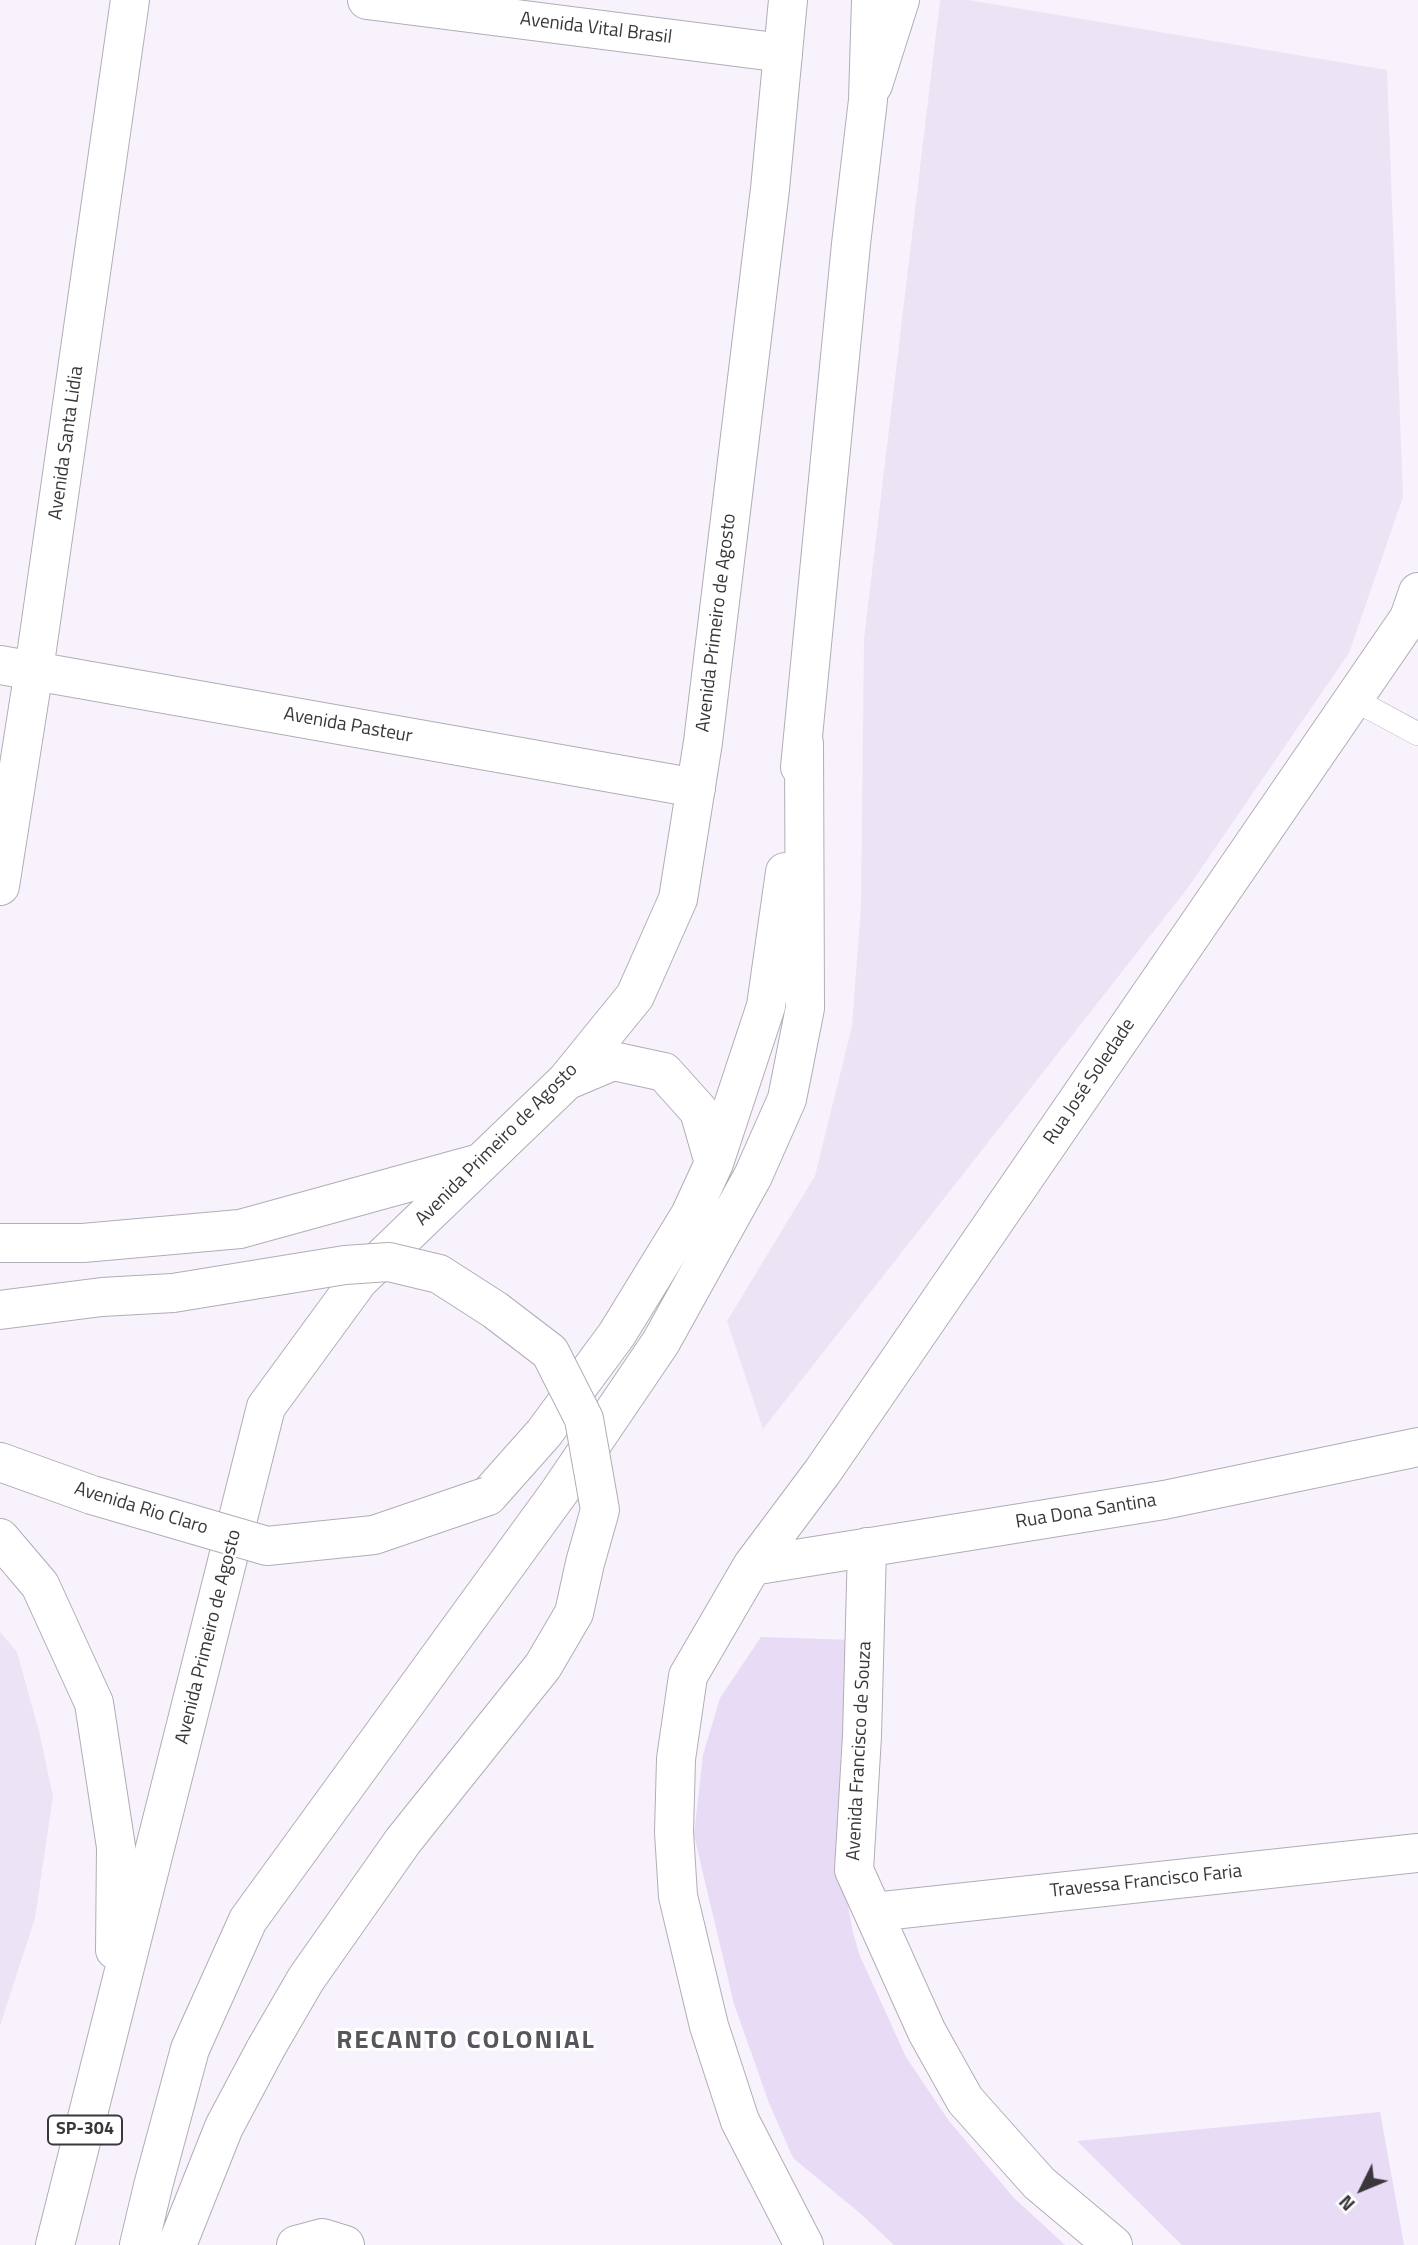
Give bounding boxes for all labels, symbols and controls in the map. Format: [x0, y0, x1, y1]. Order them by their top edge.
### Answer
street label: Avenida Vital Brasil [519, 8, 673, 50]
street label: Avenida Santa Lidia [45, 365, 89, 521]
street label: Avenida Primeiro de Agosto [692, 512, 742, 734]
street label: Avenida Pasteur [282, 703, 414, 749]
street label: Rua José Soledade [1039, 1015, 1141, 1149]
street label: Avenida Primeiro de Agosto [411, 1059, 583, 1231]
street label: Avenida Rio Claro [71, 1478, 211, 1540]
street label: Rua Dona Santina [1014, 1490, 1158, 1534]
street label: Avenida Primeiro de Agosto [171, 1527, 247, 1747]
street label: Avenida Francisco de Souza [843, 1641, 877, 1861]
street label: Travessa Francisco Faria [1049, 1861, 1243, 1903]
district label: RECANTO COLONIAL [338, 2026, 594, 2058]
road number: SP-304 [48, 2116, 122, 2144]
north arrow [1327, 2154, 1397, 2224]
text: N [1331, 2189, 1361, 2218]

